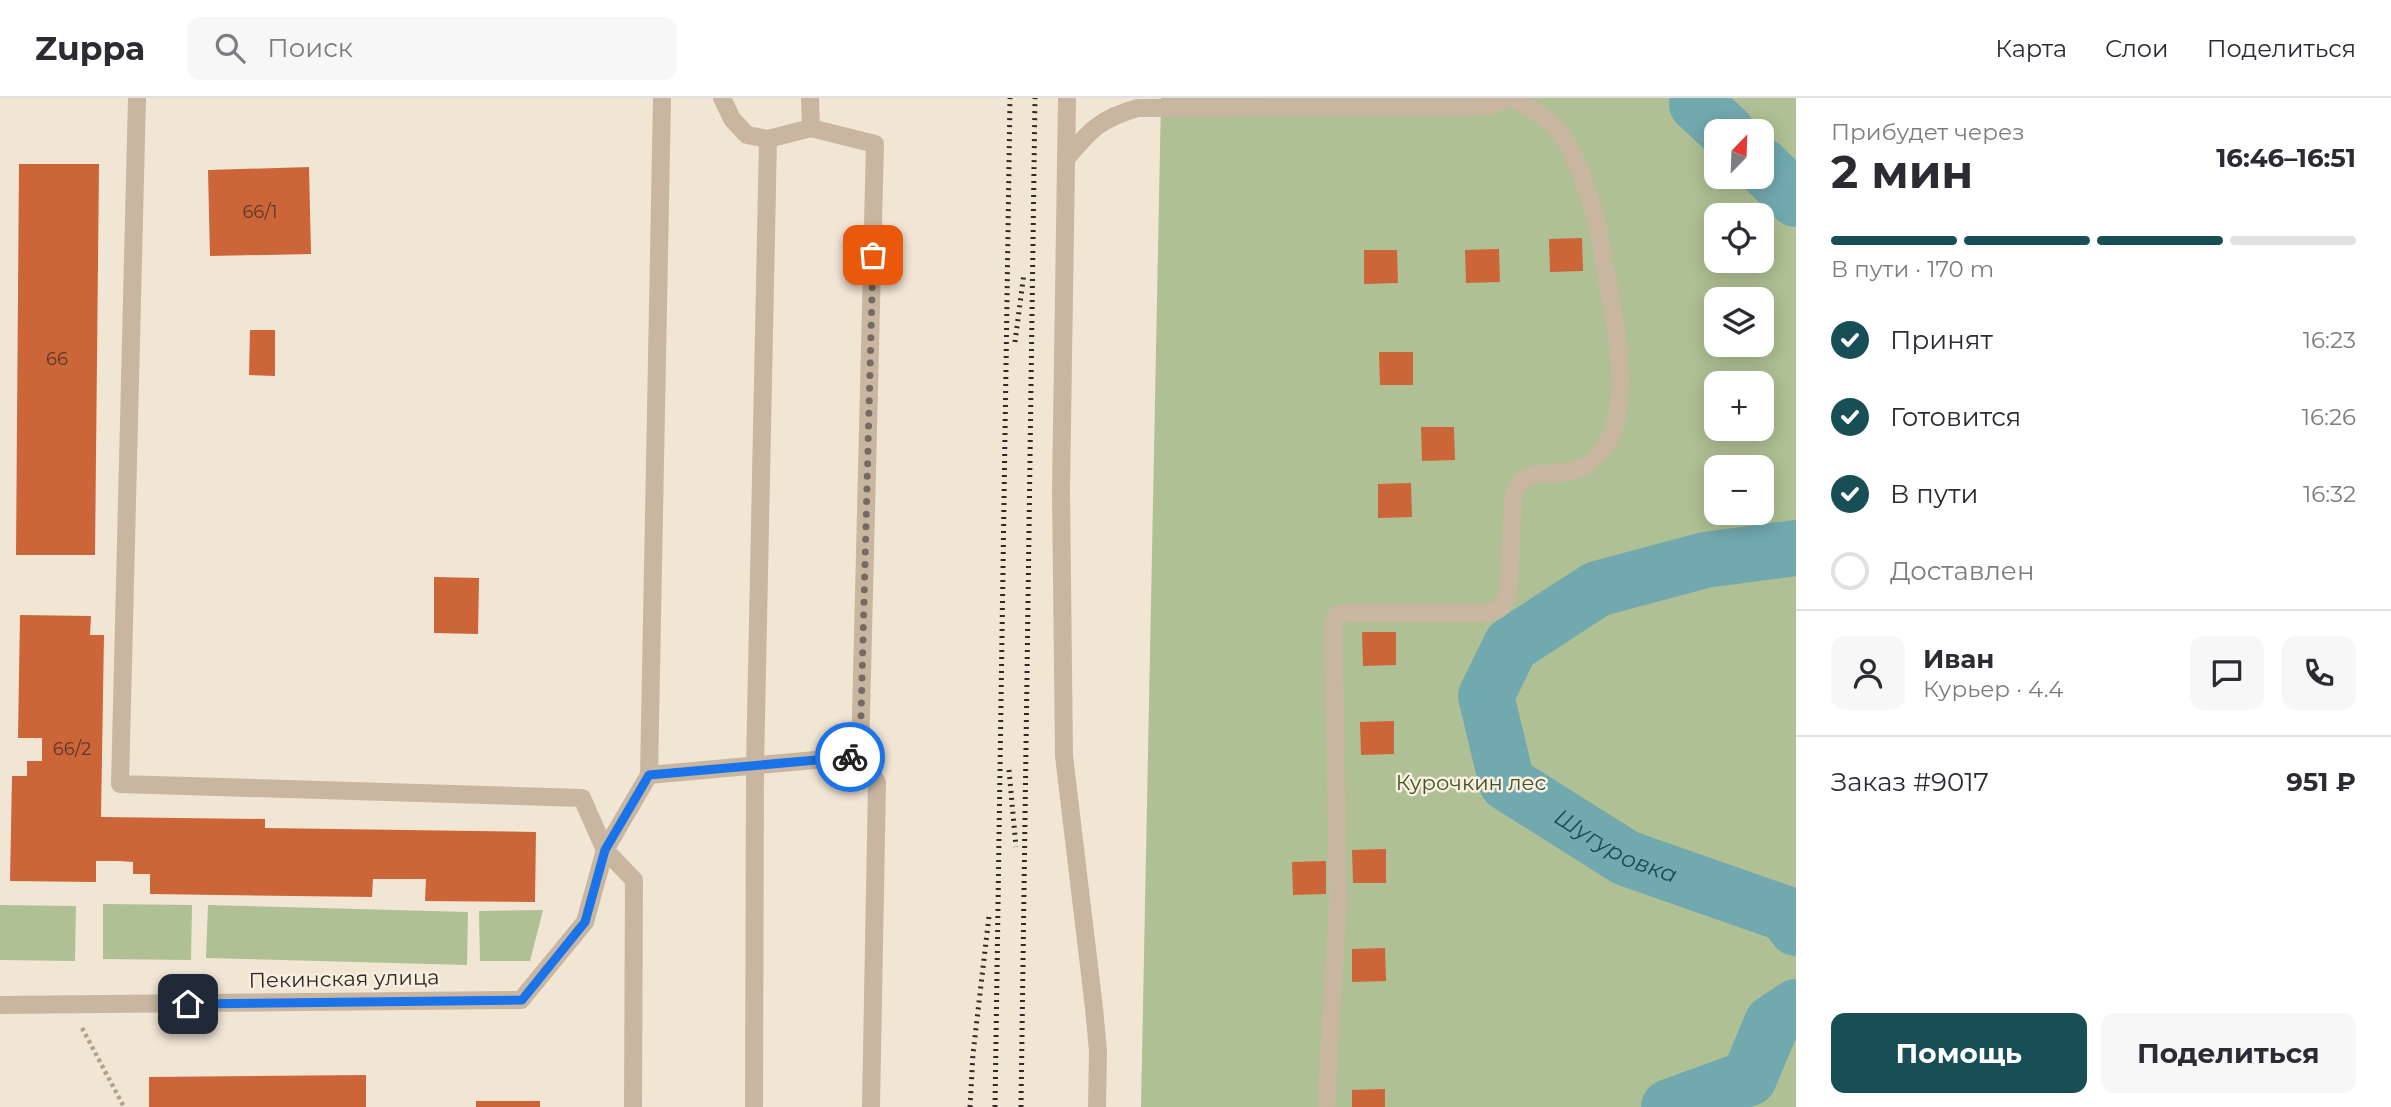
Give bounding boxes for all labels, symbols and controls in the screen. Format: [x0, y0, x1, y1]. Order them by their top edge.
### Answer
search box [187, 17, 677, 80]
text: Zuppa [35, 28, 145, 68]
icon: search [211, 29, 249, 67]
text: Поиск [267, 32, 353, 64]
text: Карта [1995, 34, 2067, 63]
text: Слои [2105, 34, 2169, 63]
text: Поделиться [2207, 34, 2356, 63]
text: Прибудет через [1831, 118, 2025, 146]
north arrow [1704, 119, 1774, 189]
map controls [1704, 119, 1774, 525]
text: 16:46–16:51 [2216, 142, 2356, 174]
text: 2 мин [1831, 143, 1973, 200]
house number: 66/1 [242, 201, 278, 223]
button: locate [1704, 203, 1774, 273]
pin [843, 225, 903, 285]
icon: bag [854, 236, 892, 274]
text: В пути · 170 m [1831, 255, 1994, 283]
button: layers [1704, 287, 1774, 357]
icon: check [1831, 321, 1869, 359]
text: Принят [1890, 324, 1993, 356]
text: 16:23 [2303, 326, 2356, 354]
house number: 66 [46, 348, 68, 370]
button: + [1704, 371, 1774, 441]
icon: check [1831, 398, 1869, 436]
text: Готовится [1890, 401, 2021, 433]
text: 16:26 [2302, 403, 2356, 431]
button: − [1704, 455, 1774, 525]
icon: check [1831, 475, 1869, 513]
text: В пути [1890, 478, 1979, 510]
text: 16:32 [2303, 480, 2356, 508]
text: Доставлен [1890, 555, 2035, 587]
button: person [1831, 636, 1905, 710]
button: chat [2190, 636, 2264, 710]
button: phone [2282, 636, 2356, 710]
text: Иван [1923, 643, 1994, 675]
text: Курьер · 4.4 [1923, 675, 2063, 703]
courier [815, 722, 885, 792]
house number: 66/2 [53, 738, 91, 760]
icon: bike [831, 738, 869, 776]
text: Заказ #9017 [1831, 766, 1989, 798]
text: 951 ₽ [2286, 766, 2356, 798]
park label: Курочкин лес [1396, 770, 1547, 795]
water label: Шугуровка [1549, 803, 1681, 889]
street label: Пекинская улица [248, 964, 440, 993]
pin [158, 974, 218, 1034]
icon: home [169, 985, 207, 1023]
button: Помощь [1831, 1013, 2087, 1093]
button: Поделиться [2101, 1013, 2356, 1093]

